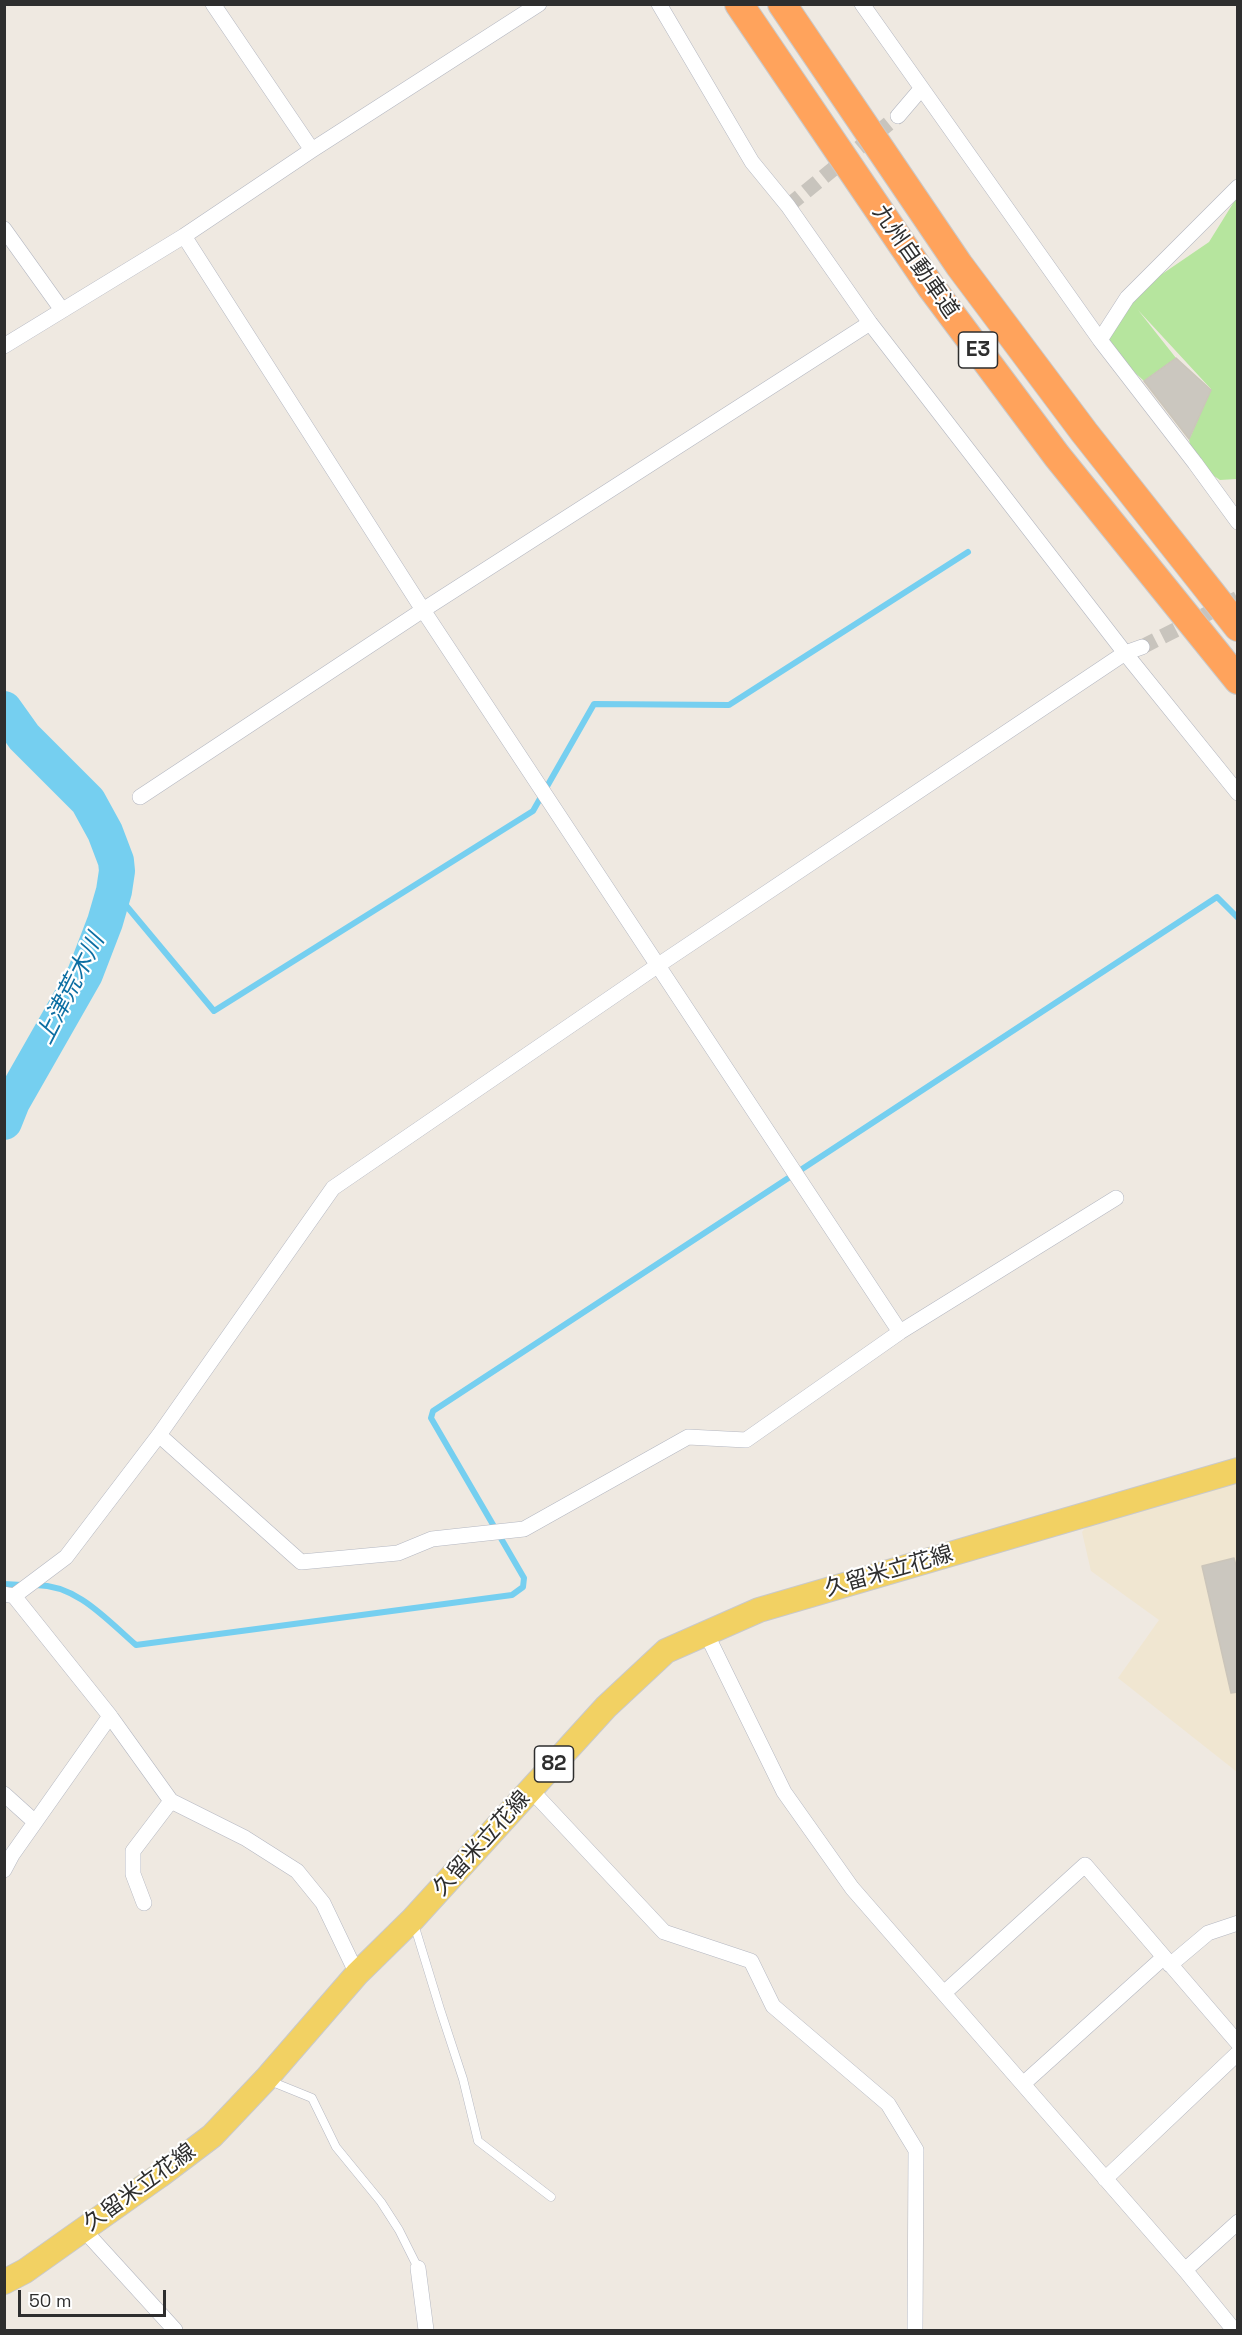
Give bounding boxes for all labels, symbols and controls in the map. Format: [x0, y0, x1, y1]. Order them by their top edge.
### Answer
street label: 九州自動車道 [866, 200, 964, 324]
road number: E3 [958, 332, 998, 368]
water label: 上津荒木川 [31, 929, 111, 1049]
street label: 久留米立花線 [822, 1541, 956, 1603]
road number: 82 [534, 1746, 574, 1782]
street label: 久留米立花線 [428, 1786, 536, 1902]
street label: 久留米立花線 [79, 2139, 201, 2237]
scale bar [21, 2278, 170, 2316]
text: 50 m [29, 2289, 71, 2312]

